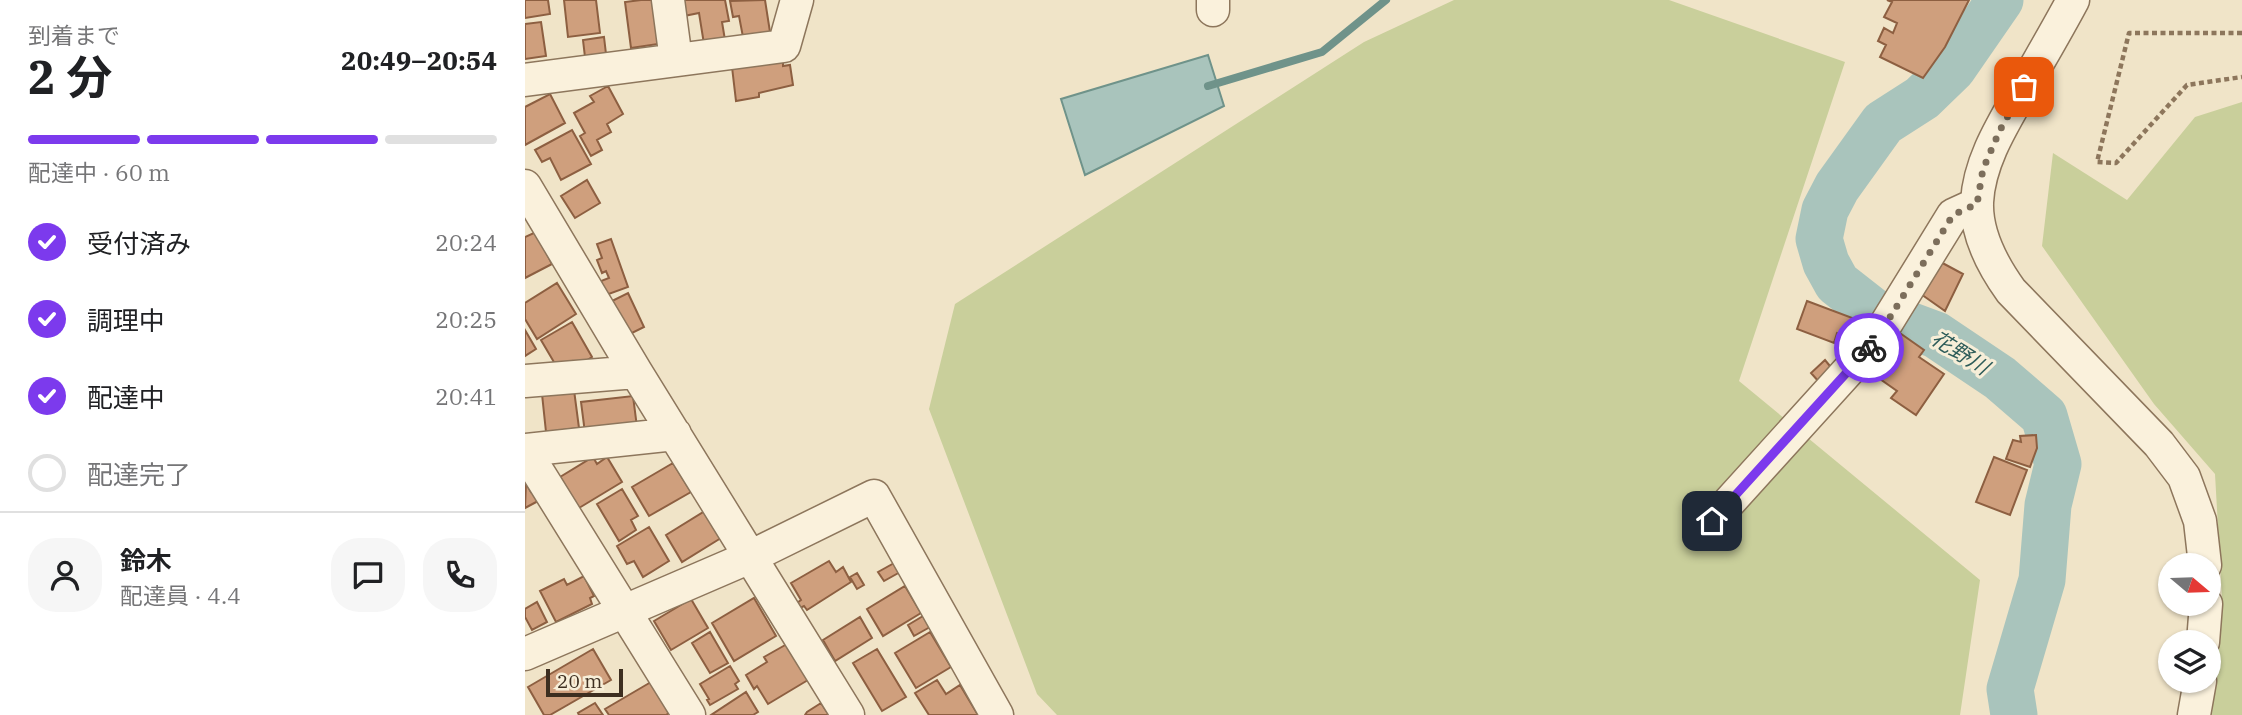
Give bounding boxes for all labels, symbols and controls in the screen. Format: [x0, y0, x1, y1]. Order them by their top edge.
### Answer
text: 到着まで [28, 20, 120, 50]
text: 20:49–20:54 [341, 43, 497, 77]
text: 2 分 [28, 47, 112, 107]
pin [1994, 57, 2054, 117]
icon: bag [2005, 68, 2043, 106]
text: 配達中 · 60 m [28, 157, 170, 187]
icon: check [28, 223, 66, 261]
text: 受付済み [87, 226, 191, 260]
text: 20:24 [435, 227, 497, 257]
icon: check [28, 300, 66, 338]
text: 調理中 [87, 303, 165, 337]
text: 20:25 [435, 304, 497, 334]
courier [1834, 313, 1904, 383]
water label: 花野川 [1926, 324, 1996, 382]
icon: bike [1850, 329, 1888, 367]
icon: check [28, 377, 66, 415]
text: 配達中 [87, 380, 165, 414]
text: 20:41 [435, 381, 497, 411]
text: 配達完了 [87, 457, 191, 491]
pin [1682, 491, 1742, 551]
icon: home [1693, 502, 1731, 540]
button: person [28, 538, 102, 612]
button: chat [331, 538, 405, 612]
button: phone [423, 538, 497, 612]
text: 鈴木 [120, 543, 172, 577]
north arrow [2158, 553, 2221, 616]
map controls [2158, 553, 2221, 693]
text: 配達員 · 4.4 [120, 580, 241, 610]
button: layers [2158, 630, 2221, 693]
scale bar [546, 666, 623, 698]
text: 20 m [557, 669, 602, 693]

